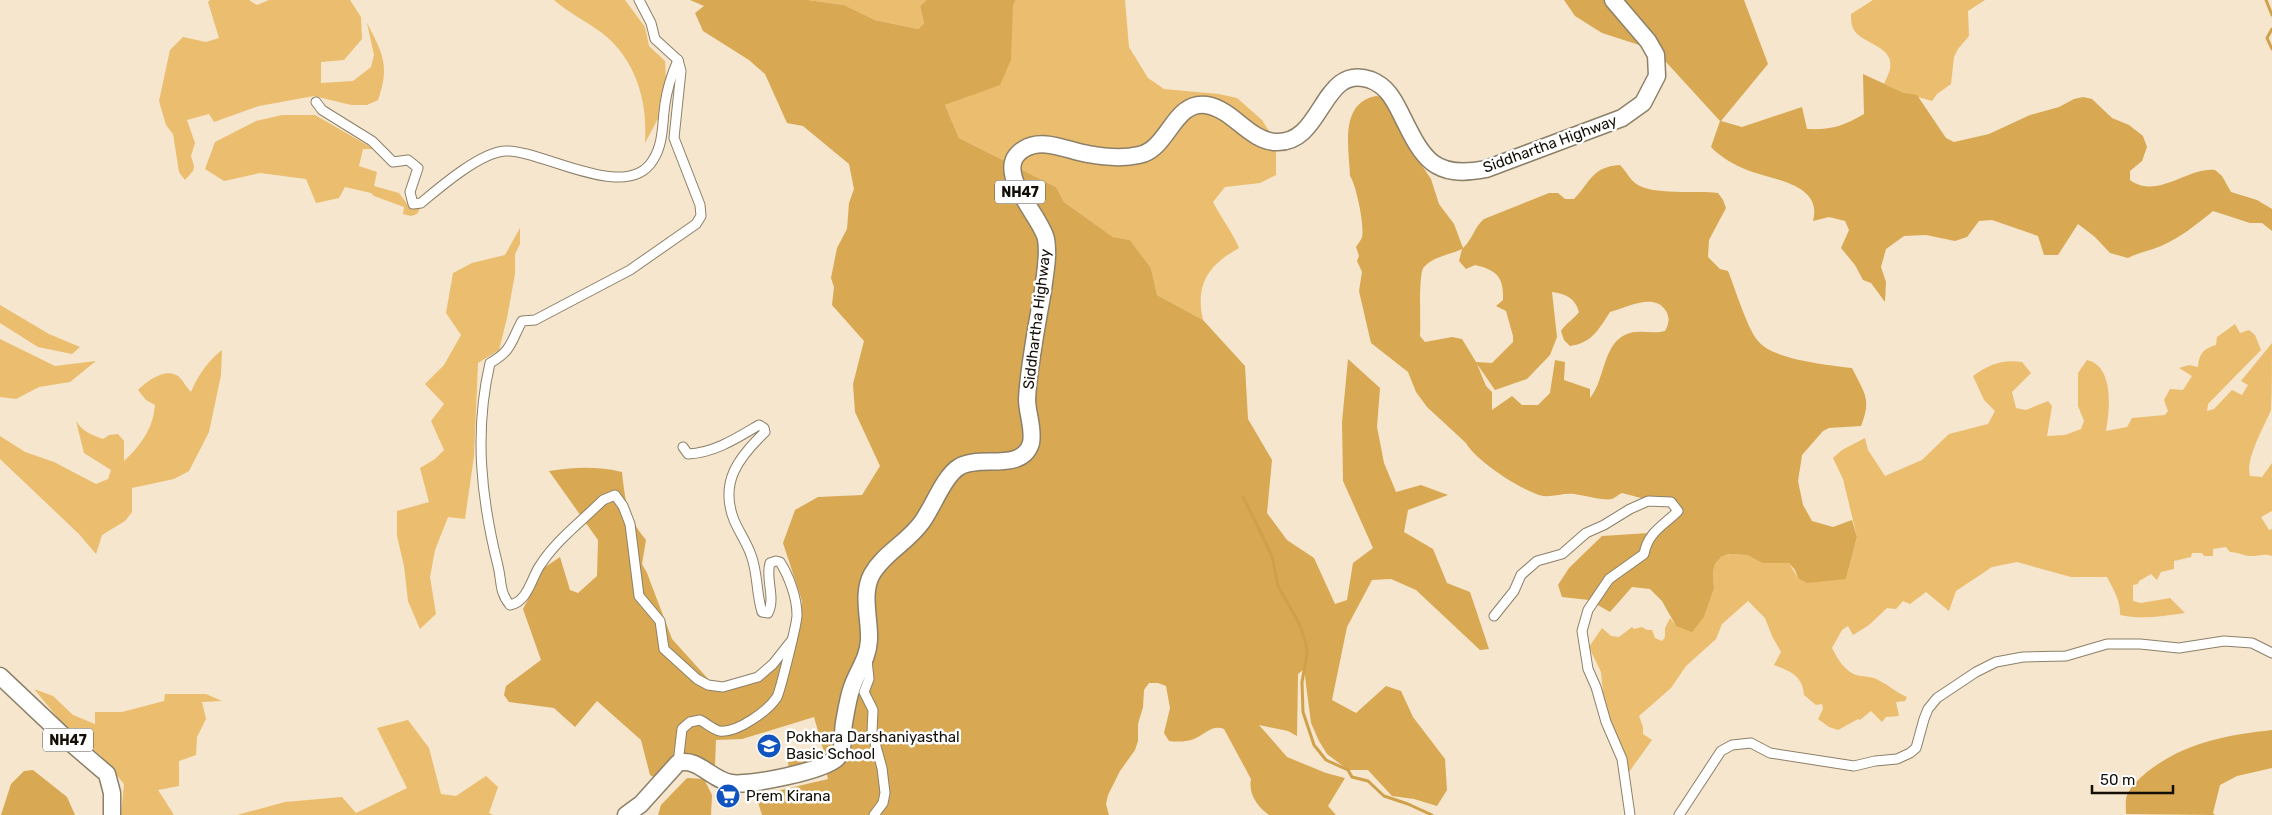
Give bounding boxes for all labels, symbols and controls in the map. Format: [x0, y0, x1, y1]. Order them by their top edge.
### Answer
street label: Siddhartha Highway [1480, 111, 1620, 177]
road number: NH47 [995, 180, 1045, 203]
street label: Siddhartha Highway [1019, 248, 1055, 390]
road number: NH47 [43, 728, 93, 752]
place label: Pokhara Darshaniyasthal Basic School [786, 728, 960, 763]
school or university icon: Pokhara Darshaniyasthal Basic School [756, 733, 782, 759]
scale bar [2092, 762, 2173, 794]
text: 50 m [2100, 771, 2135, 789]
supermarket icon: Prem Kirana [715, 783, 741, 809]
place label: Prem Kirana [746, 787, 830, 805]

